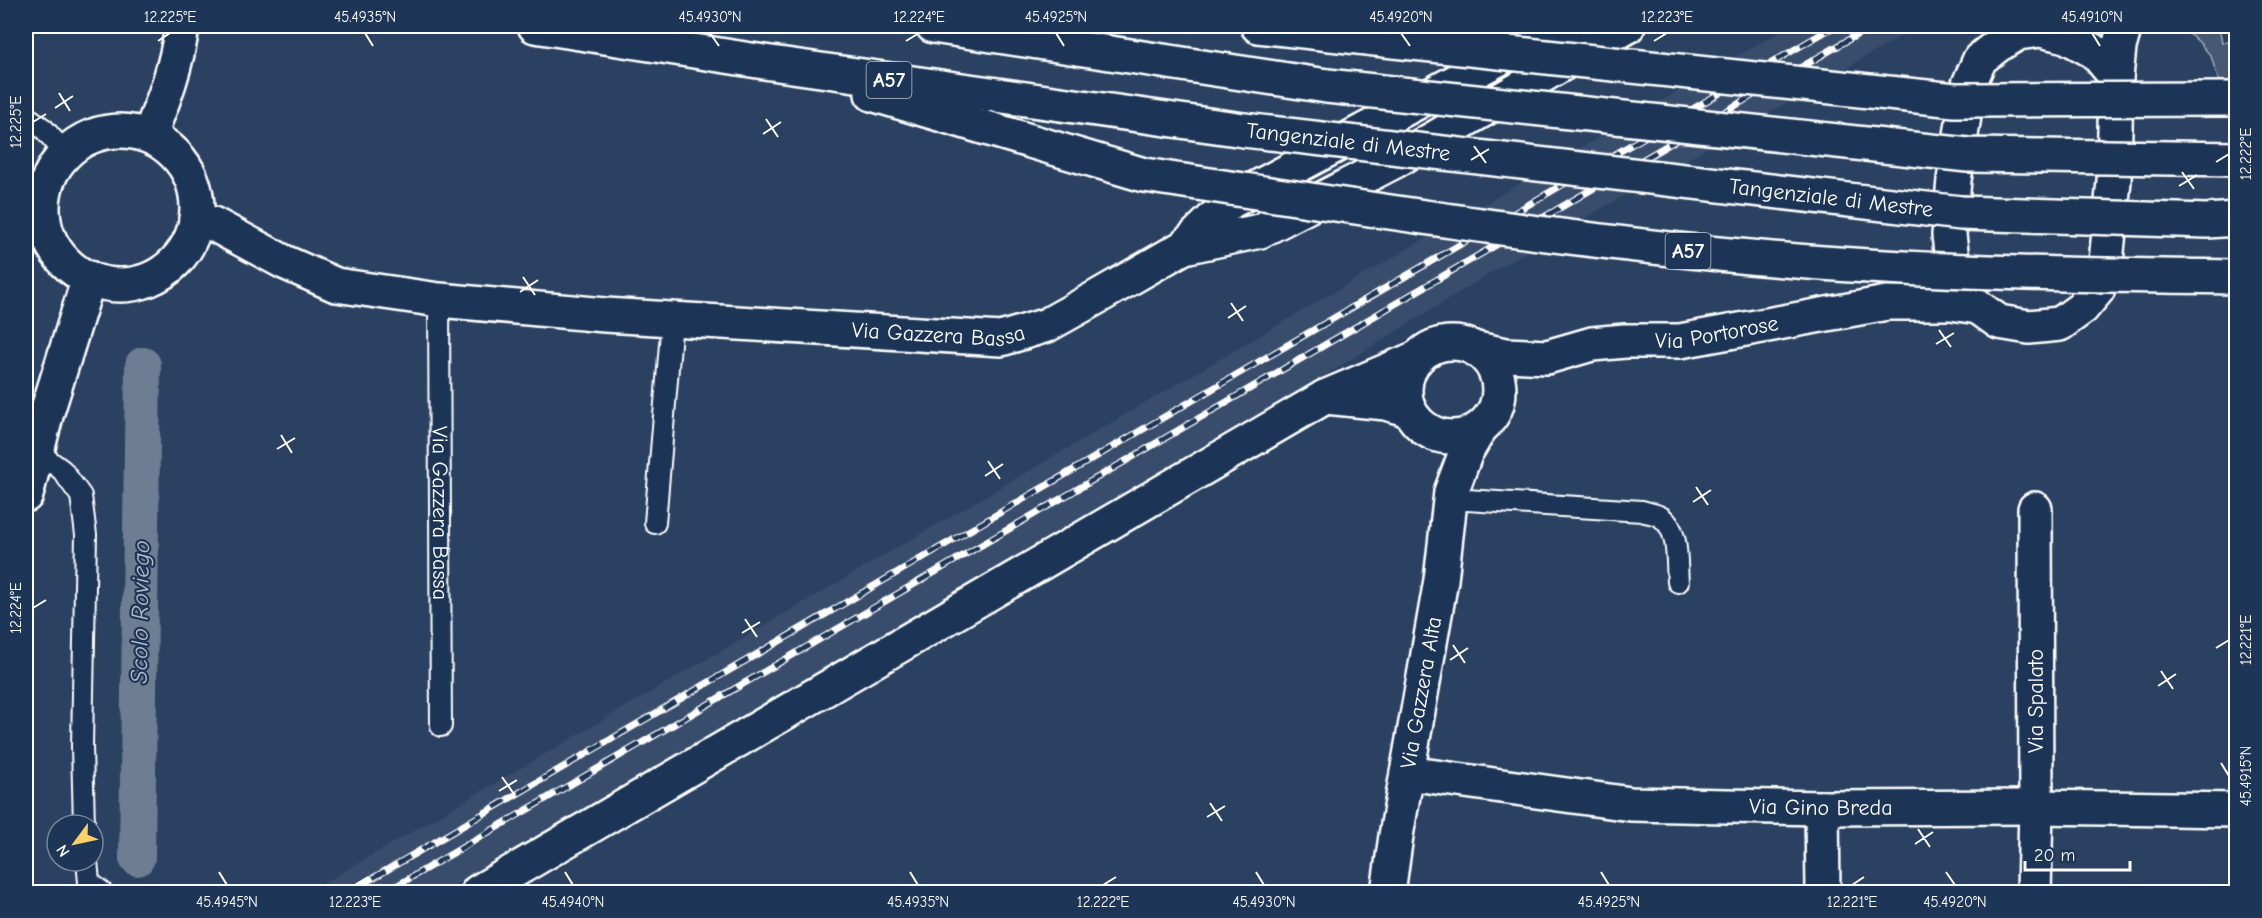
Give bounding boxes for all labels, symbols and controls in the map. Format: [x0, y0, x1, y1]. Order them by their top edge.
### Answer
text: 12.225°E [144, 8, 196, 26]
text: 45.4935°N [334, 8, 396, 26]
text: 45.4930°N [678, 8, 742, 26]
text: 12.224°E [893, 8, 945, 26]
text: 45.4925°N [1025, 8, 1087, 26]
text: 45.4920°N [1369, 8, 1433, 26]
text: 12.223°E [1641, 8, 1693, 26]
text: 45.4910°N [2061, 8, 2123, 26]
road number: A57 [866, 62, 912, 98]
text: 12.225°E [7, 96, 25, 148]
street label: Tangenziale di Mestre [1245, 117, 1452, 167]
text: 12.222°E [2237, 128, 2255, 180]
street label: Tangenziale di Mestre [1728, 173, 1935, 223]
road number: A57 [1666, 233, 1710, 269]
street label: Via Portorose [1655, 310, 1780, 354]
street label: Via Gazzera Bassa [851, 317, 1028, 352]
street label: Via Gazzera Bassa [427, 426, 453, 600]
water label: Scolo Roviego [125, 540, 155, 684]
text: 12.224°E [7, 582, 25, 634]
street label: Via Gazzera Alta [1395, 615, 1447, 771]
text: 12.221°E [2237, 615, 2255, 665]
street label: Via Spalato [2023, 649, 2049, 753]
text: 45.4915°N [2237, 746, 2255, 806]
street label: Via Gino Breda [1749, 793, 1893, 821]
north arrow [45, 813, 105, 873]
scale bar [2025, 834, 2130, 872]
text: N [53, 841, 74, 860]
text: 20 m [2034, 845, 2075, 866]
text: 45.4945°N [196, 893, 258, 911]
text: 12.223°E [329, 893, 381, 911]
text: 45.4940°N [542, 893, 604, 911]
text: 45.4935°N [887, 893, 949, 911]
text: 12.222°E [1077, 893, 1129, 911]
text: 45.4930°N [1232, 893, 1296, 911]
text: 45.4925°N [1578, 893, 1640, 911]
text: 12.221°E [1827, 893, 1877, 911]
text: 45.4920°N [1923, 893, 1987, 911]

